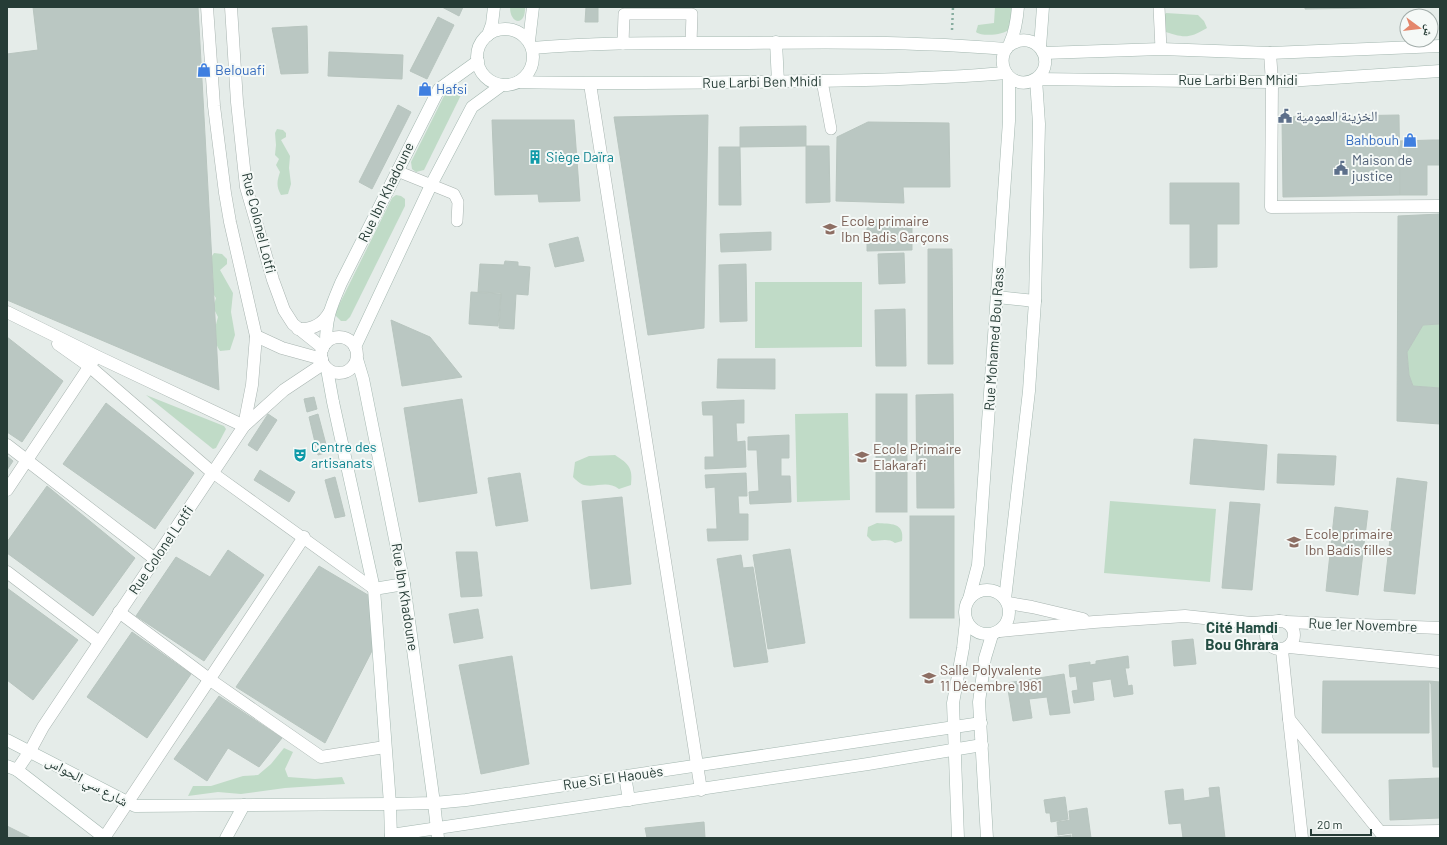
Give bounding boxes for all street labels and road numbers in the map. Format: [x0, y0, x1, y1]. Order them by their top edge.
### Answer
street label: Rue Larbi Ben Mhidi [1178, 71, 1298, 88]
street label: Rue Larbi Ben Mhidi [702, 72, 822, 91]
street label: Rue Ibn Khadoune [354, 139, 417, 244]
street label: Rue Colonel Lotfi [239, 171, 280, 275]
street label: Rue Mohamed Bou Rass [980, 266, 1007, 411]
street label: Rue Colonel Lotfi [125, 502, 197, 597]
street label: Rue Ibn Khadoune [389, 542, 422, 652]
street label: Rue 1er Novembre [1308, 614, 1418, 635]
street label: شارع سي الحواس [42, 752, 131, 813]
street label: Rue Si El Haouès [562, 762, 664, 793]

